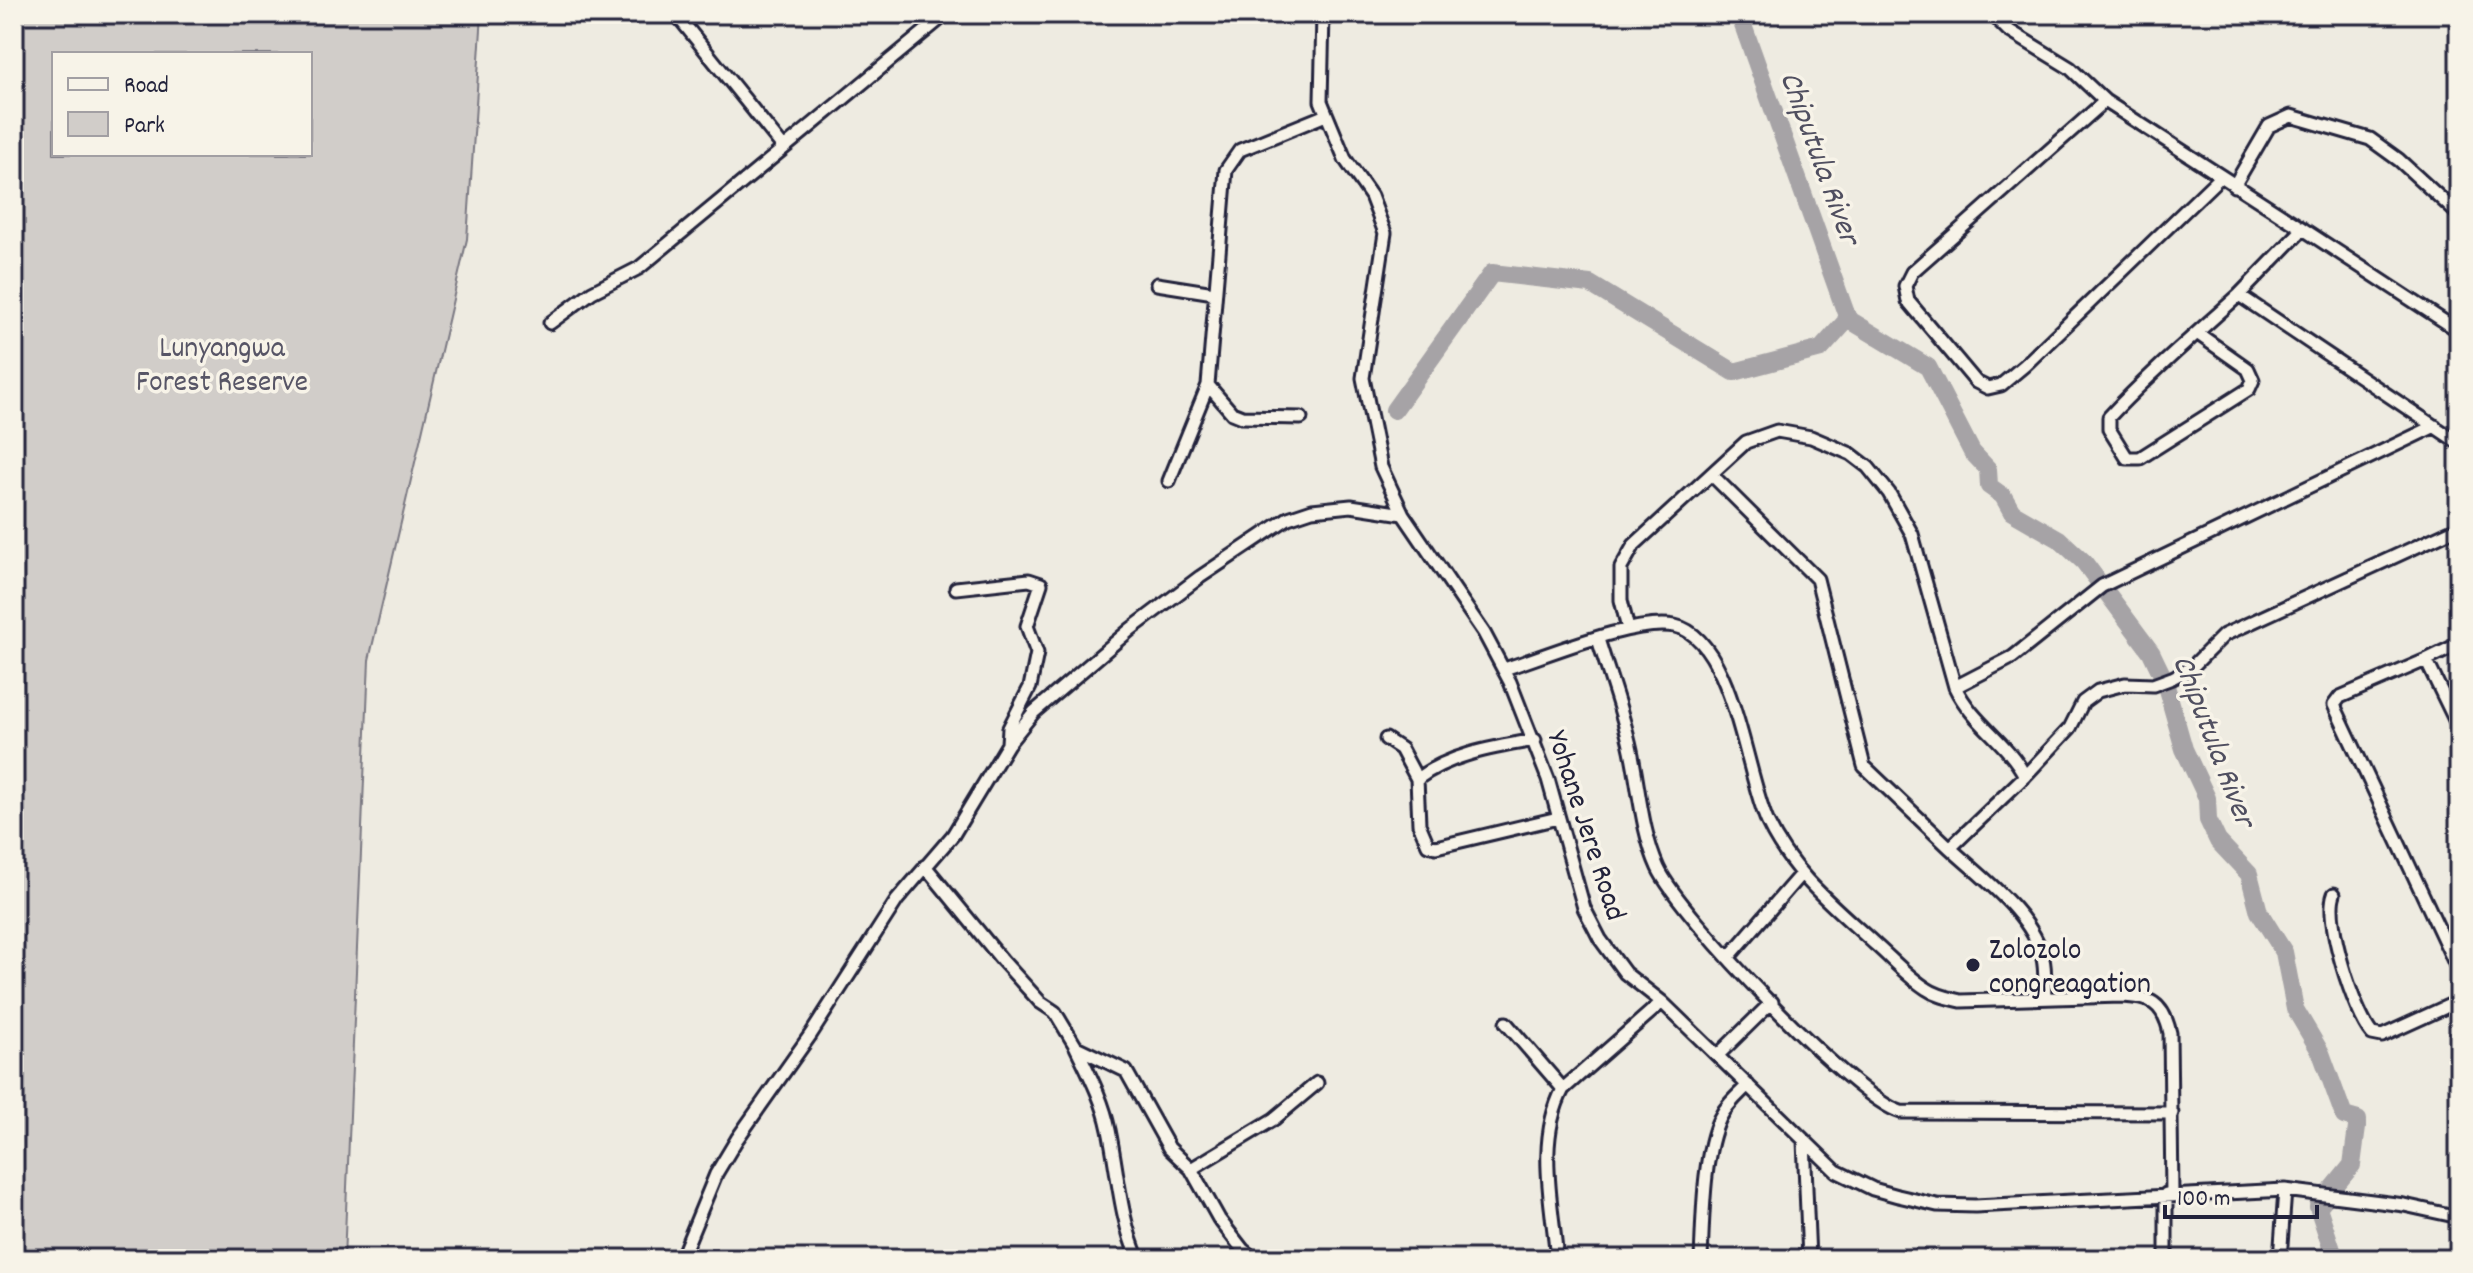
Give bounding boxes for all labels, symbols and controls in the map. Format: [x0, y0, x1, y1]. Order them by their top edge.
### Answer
legend [52, 52, 312, 156]
water label: Chiputula River [1765, 66, 1871, 255]
text: Road [124, 70, 169, 104]
text: Park [124, 110, 165, 144]
park label: Lunyangwa Forest Reserve [136, 329, 308, 406]
water label: Chiputula River [2157, 649, 2266, 838]
street label: Yohane Jere Road [1533, 726, 1635, 927]
place label: Zolozolo congreagation [1989, 931, 2151, 1008]
marker: Zolozolo congreagation [1964, 956, 1982, 974]
scale bar [2165, 1169, 2317, 1219]
text: 100 m [2177, 1183, 2230, 1217]

